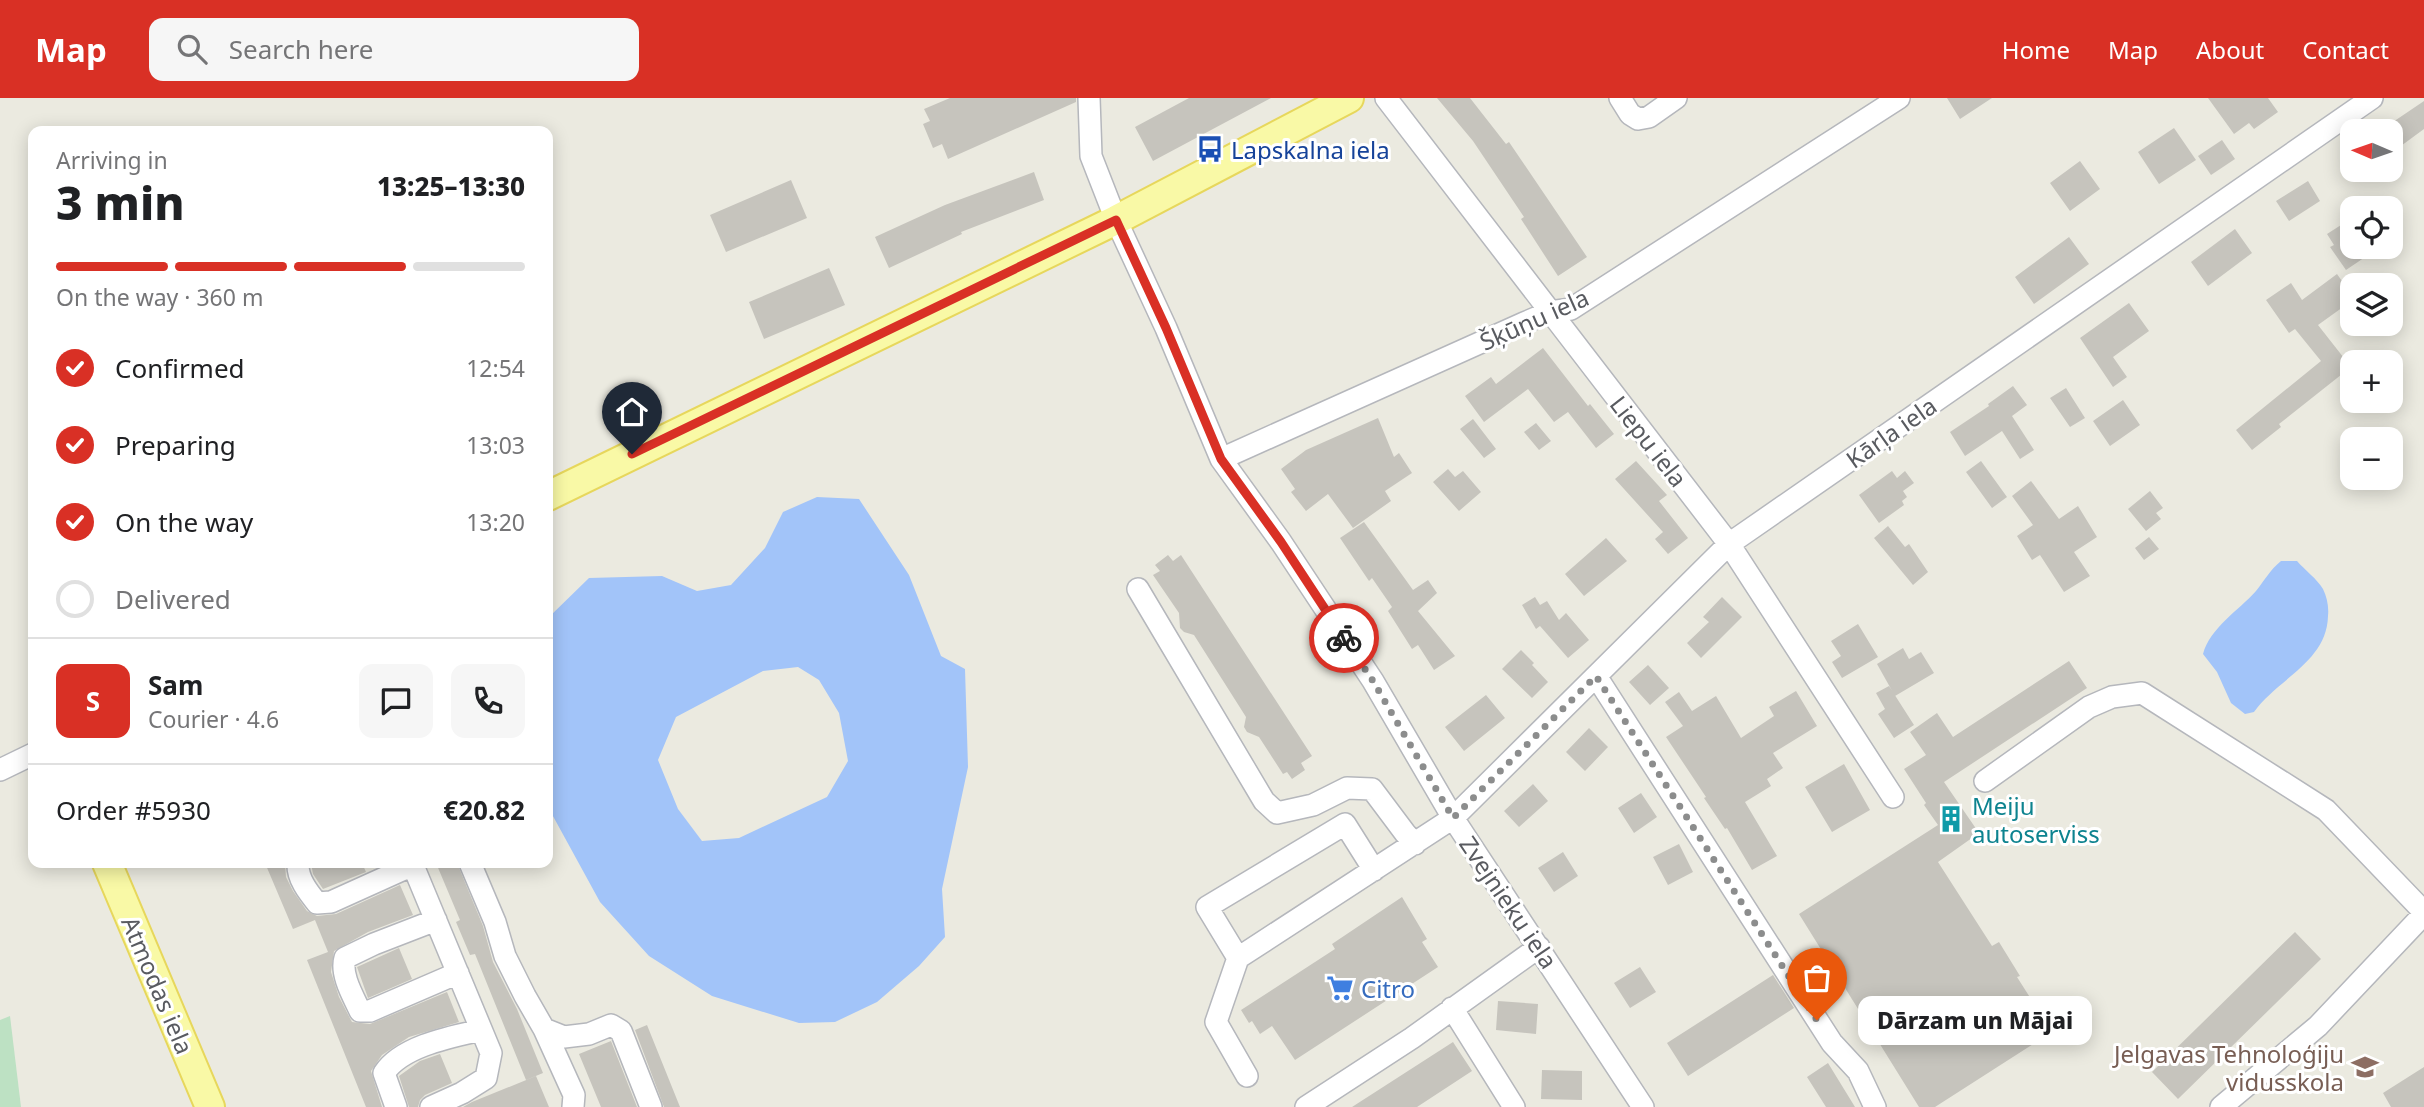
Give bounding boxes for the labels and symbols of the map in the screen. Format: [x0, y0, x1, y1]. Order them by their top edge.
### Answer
north arrow [2340, 119, 2403, 182]
place label: Lapskalna iela [1231, 133, 1390, 166]
bus stop icon: Lapskalna iela [1195, 134, 1225, 164]
street label: Šķūņu iela [1474, 280, 1594, 358]
pin [602, 382, 662, 454]
street label: Liepu iela [1603, 388, 1695, 494]
street label: Kārļa iela [1839, 389, 1943, 475]
courier [1309, 603, 1379, 673]
place label: Meiju autoserviss [1972, 789, 2100, 850]
building icon: Meiju autoserviss [1936, 804, 1966, 834]
street label: Zvejnieku iela [1452, 829, 1566, 975]
street label: Atmodas iela [114, 911, 202, 1059]
pin [1787, 948, 1847, 1020]
place label: Citro [1361, 972, 1415, 1005]
supermarket icon: Citro [1325, 973, 1355, 1003]
callout: Dārzam un Mājai [1859, 996, 2094, 1044]
place label: Jelgavas Tehnoloģiju vidusskola [2112, 1037, 2344, 1098]
school or university icon: Jelgavas Tehnoloģiju vidusskola [2350, 1052, 2380, 1082]

